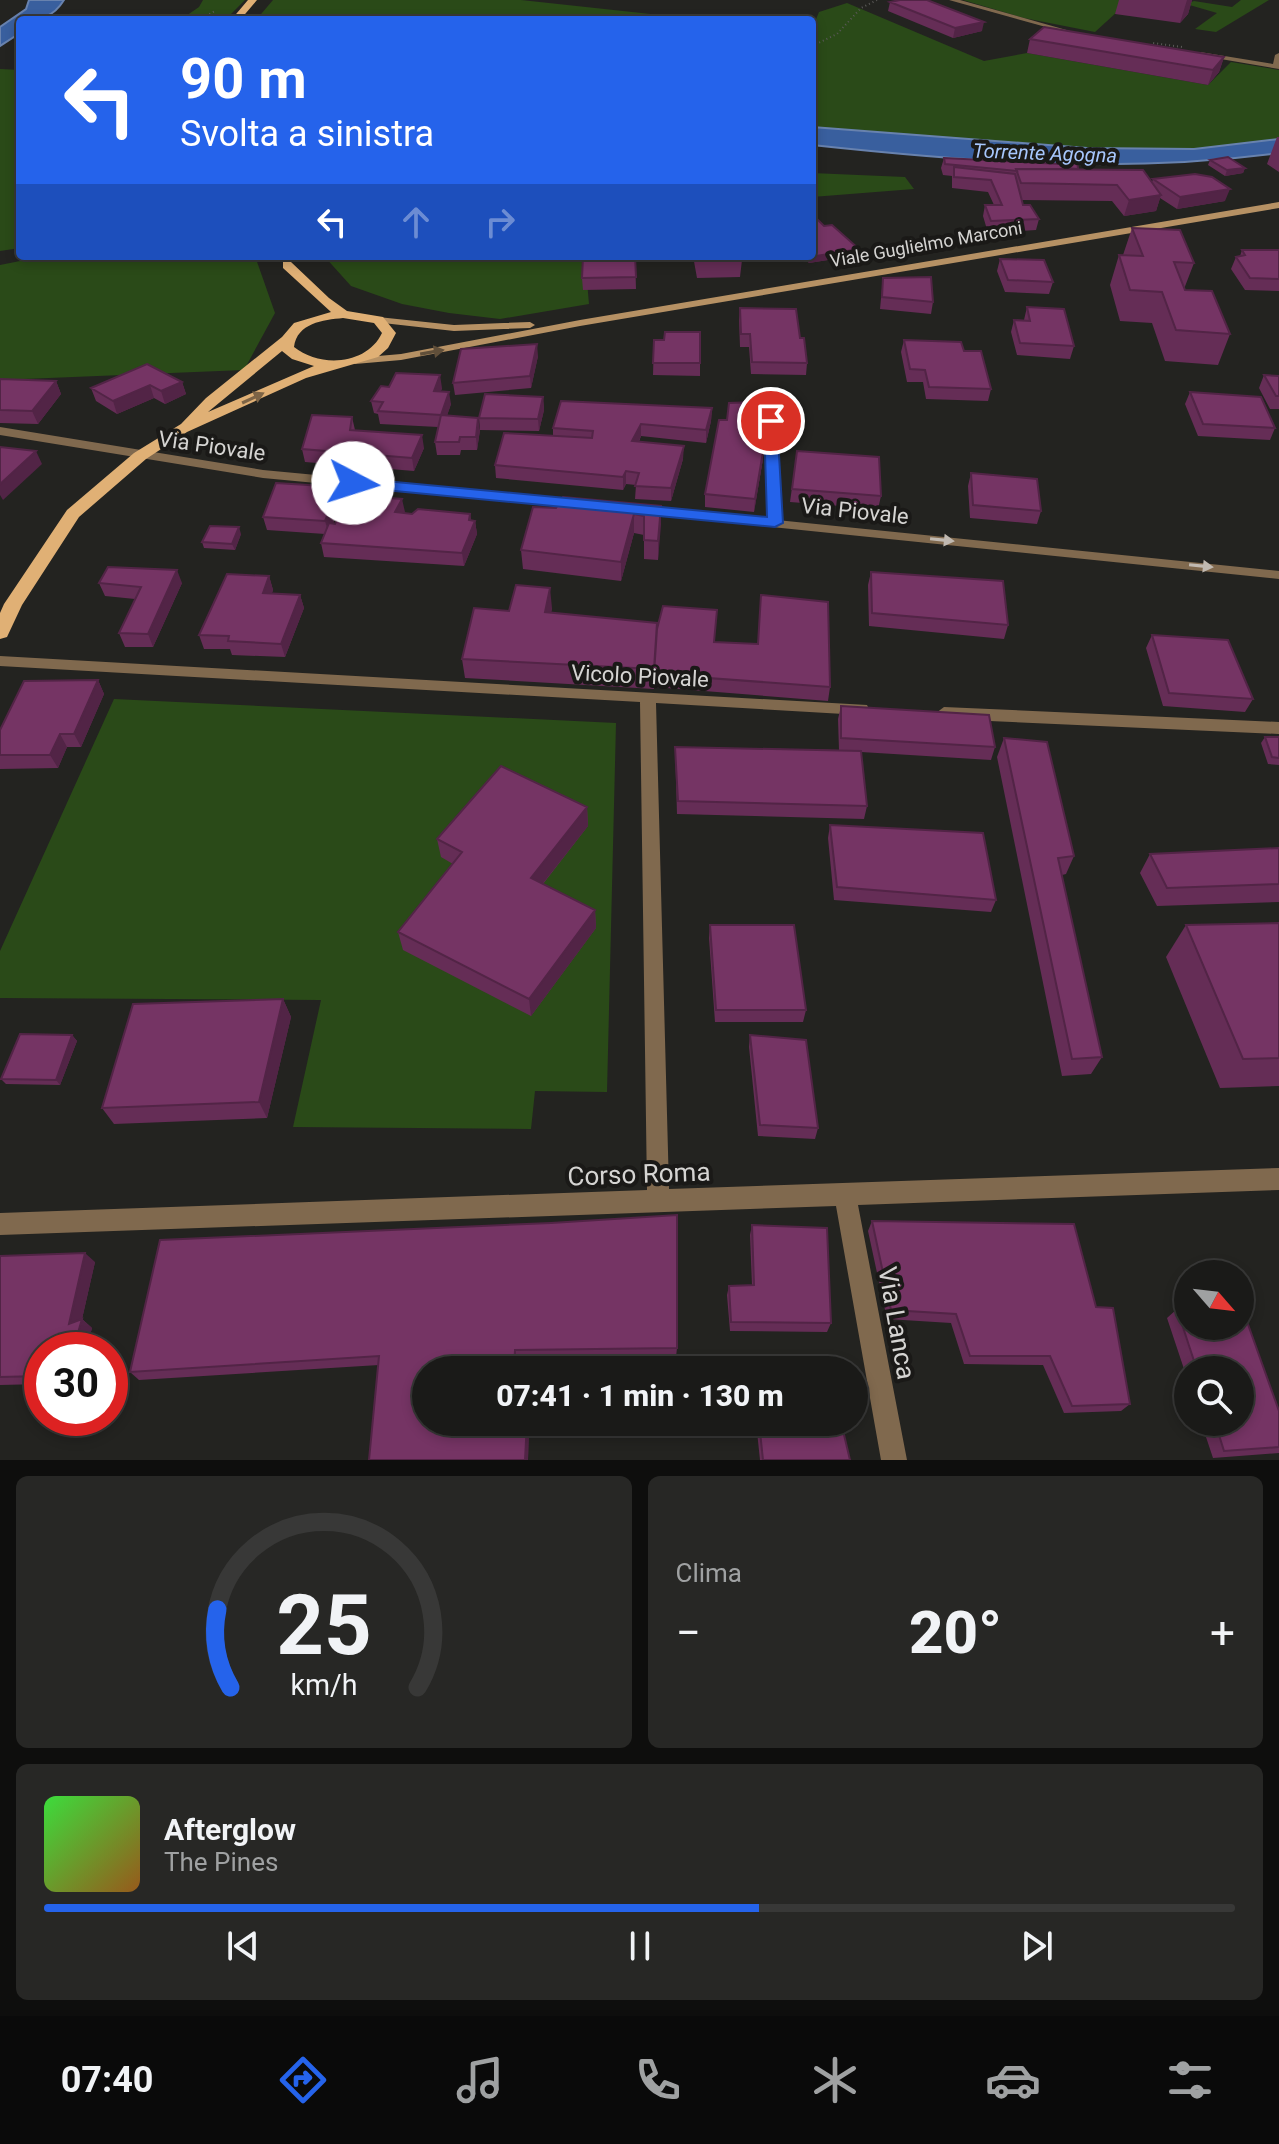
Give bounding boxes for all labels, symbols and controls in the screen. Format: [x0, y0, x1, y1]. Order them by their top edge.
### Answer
text: 90 m [180, 46, 307, 112]
icon: left [48, 48, 152, 152]
text: Svolta a sinistra [180, 113, 434, 155]
water label: Torrente Agogna [973, 138, 1117, 168]
icon: left [310, 200, 354, 244]
icon: ahead [394, 200, 438, 244]
icon: right [478, 200, 522, 244]
street label: Viale Guglielmo Marconi [828, 217, 1024, 271]
one-way arrow [420, 345, 445, 357]
pin [737, 387, 805, 455]
one-way arrow [242, 391, 265, 405]
icon: arrive [749, 399, 793, 443]
street label: Via Piovale [157, 426, 267, 466]
position arrow [311, 441, 395, 525]
street label: Via Piovale [800, 493, 910, 529]
one-way arrow [930, 533, 955, 546]
one-way arrow [1189, 560, 1214, 573]
street label: Vicolo Piovale [571, 660, 709, 692]
street label: Corso Roma [567, 1157, 711, 1191]
north arrow [1174, 1260, 1254, 1340]
map controls [1174, 1260, 1254, 1436]
street label: Via Lanca [872, 1264, 922, 1382]
speed limit sign: 30 [24, 1332, 128, 1436]
button: search [1174, 1356, 1254, 1436]
text: 07:41 · 1 min · 130 m [496, 1378, 784, 1413]
text: Clima [676, 1558, 742, 1588]
text: 25 [276, 1577, 371, 1674]
text: 20° [909, 1597, 1002, 1668]
text: − [676, 1607, 701, 1659]
text: + [1210, 1607, 1235, 1659]
text: km/h [290, 1668, 357, 1702]
text: Afterglow [164, 1812, 296, 1847]
text: The Pines [164, 1847, 278, 1877]
icon: previous [221, 1924, 265, 1968]
icon: pause [618, 1924, 662, 1968]
icon: next [1015, 1924, 1059, 1968]
icon: directions [275, 2052, 331, 2108]
icon: music [452, 2052, 508, 2108]
icon: phone [630, 2052, 686, 2108]
icon: climate [807, 2052, 863, 2108]
icon: car [985, 2052, 1041, 2108]
icon: filters [1162, 2052, 1218, 2108]
text: 07:40 [61, 2059, 153, 2101]

